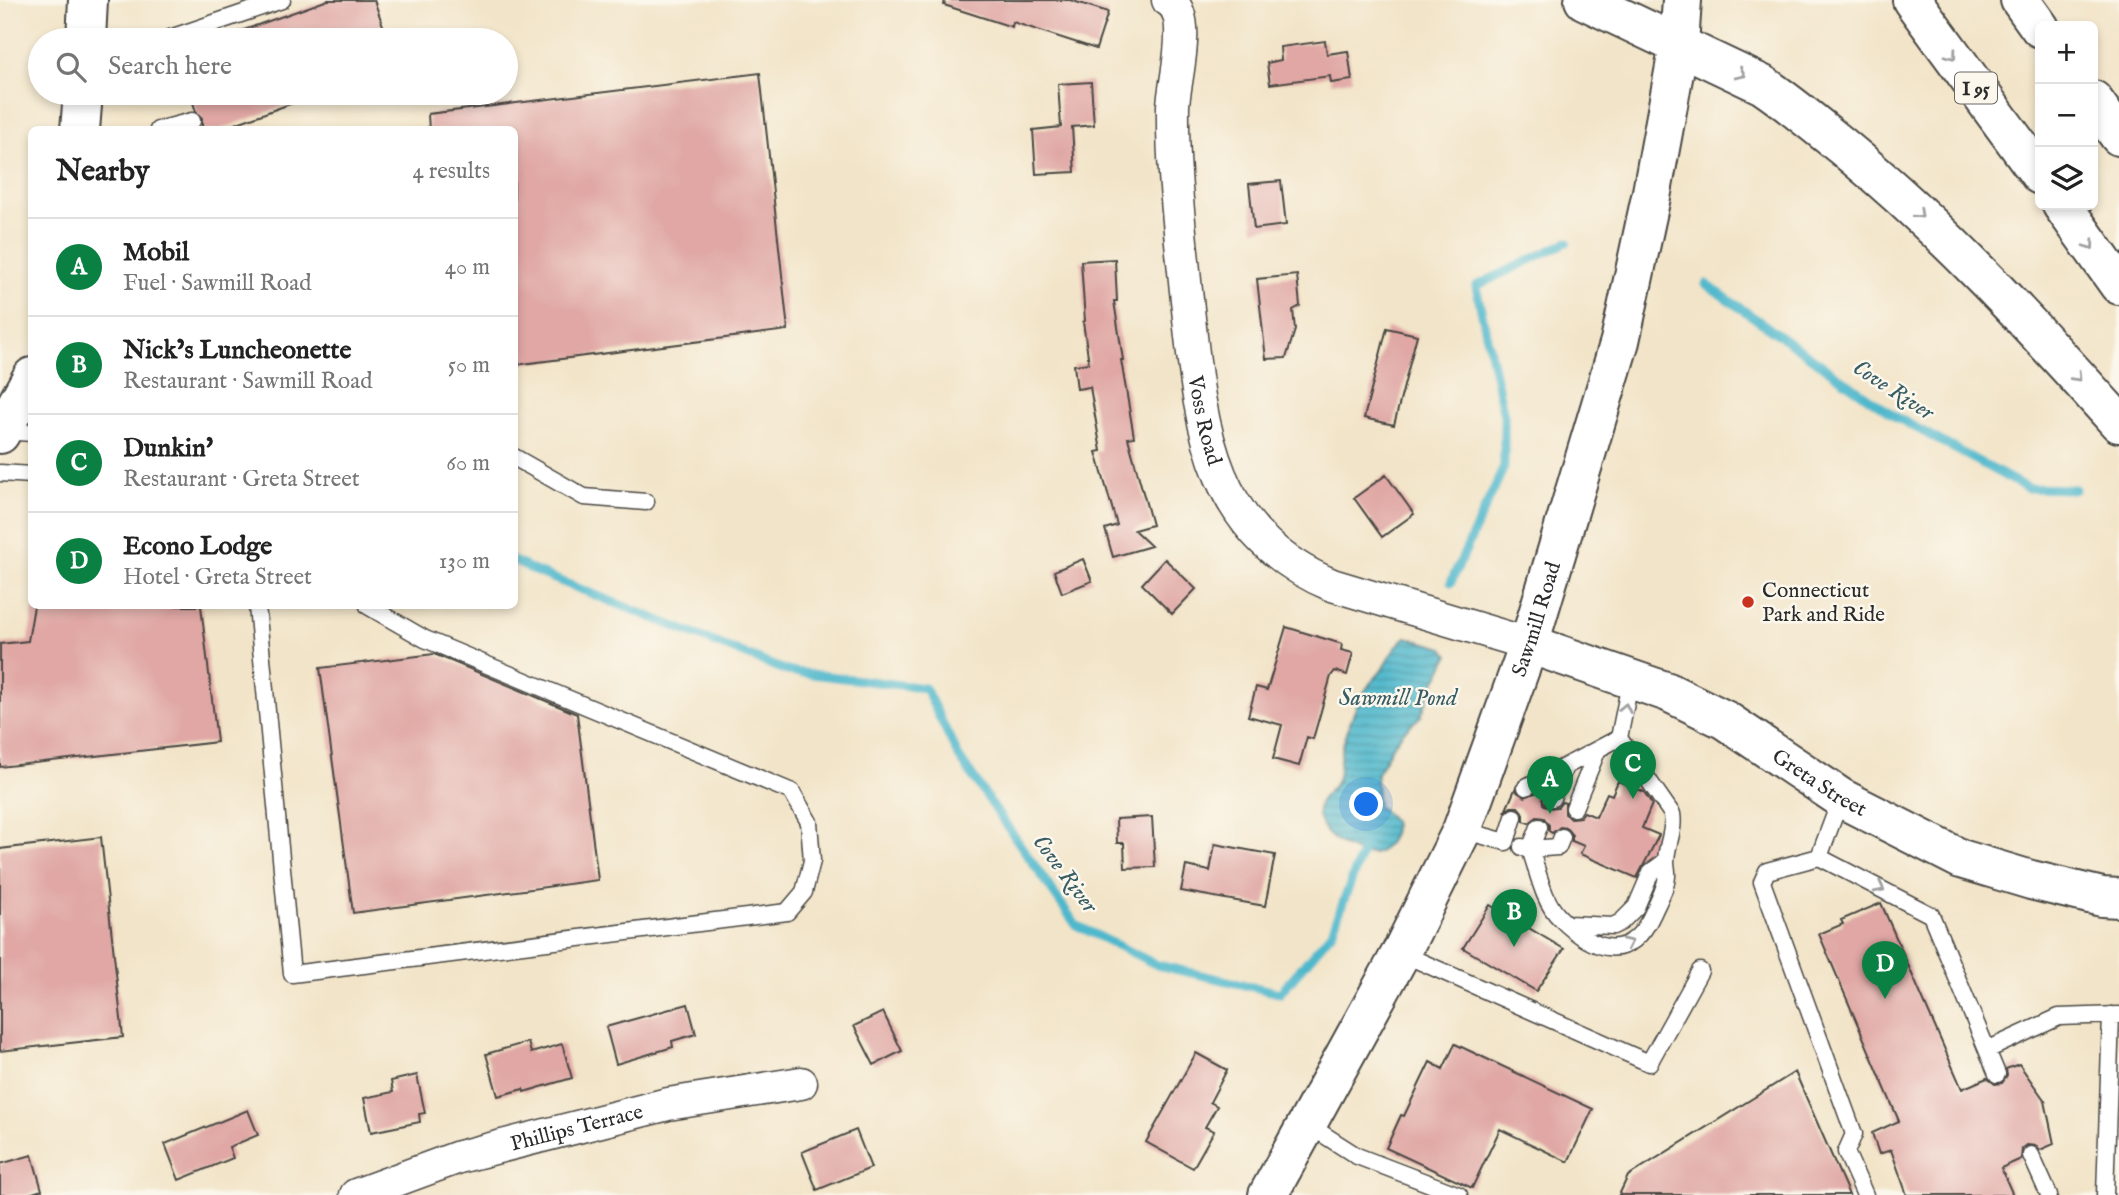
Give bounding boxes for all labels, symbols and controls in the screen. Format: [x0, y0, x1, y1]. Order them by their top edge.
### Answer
map controls [2035, 21, 2098, 210]
button: + [2035, 21, 2098, 84]
search box [28, 28, 518, 105]
one-way arrow [1944, 47, 1957, 60]
icon: search [52, 48, 90, 86]
text: Search here [108, 50, 232, 83]
one-way arrow [1734, 66, 1746, 80]
road number: I 95 [1955, 72, 1997, 104]
button: − [2035, 84, 2098, 147]
button: layers [2035, 147, 2098, 210]
text: Nearby [56, 153, 149, 191]
text: 4 results [412, 157, 490, 186]
one-way arrow [1911, 206, 1924, 219]
text: Mobil [123, 236, 189, 269]
one-way arrow [2082, 237, 2095, 250]
text: A [71, 253, 87, 282]
text: 40 m [445, 253, 490, 282]
text: Fuel · Sawmill Road [123, 269, 311, 298]
text: Nick’s Luncheonette [123, 334, 351, 367]
text: B [71, 351, 87, 380]
text: 50 m [448, 351, 490, 380]
water label: Cove River [1847, 353, 1940, 428]
text: Restaurant · Sawmill Road [123, 367, 372, 396]
one-way arrow [2069, 369, 2081, 382]
street label: Voss Road [1181, 373, 1227, 470]
text: Dunkin' [123, 432, 213, 465]
text: C [71, 449, 87, 478]
text: 60 m [446, 449, 490, 478]
text: Restaurant · Greta Street [123, 465, 360, 494]
text: Econo Lodge [123, 530, 272, 563]
text: D [70, 547, 88, 576]
text: 130 m [439, 547, 490, 576]
street label: Sawmill Road [1506, 558, 1568, 681]
text: Hotel · Greta Street [123, 563, 312, 592]
place label: Connecticut Park and Ride [1762, 578, 1885, 629]
marker: Connecticut Park and Ride [1740, 594, 1756, 610]
water label: Sawmill Pond [1339, 684, 1459, 713]
one-way arrow [1616, 702, 1631, 714]
pin: C [1610, 741, 1656, 799]
street label: Greta Street [1766, 743, 1871, 824]
pin: A [1527, 756, 1573, 814]
your location [1349, 787, 1383, 821]
water label: Cove River [1026, 829, 1105, 920]
one-way arrow [1873, 880, 1885, 893]
pin: B [1491, 889, 1537, 947]
one-way arrow [1621, 937, 1633, 951]
pin: D [1862, 941, 1908, 999]
street label: Phillips Terrace [508, 1099, 646, 1158]

